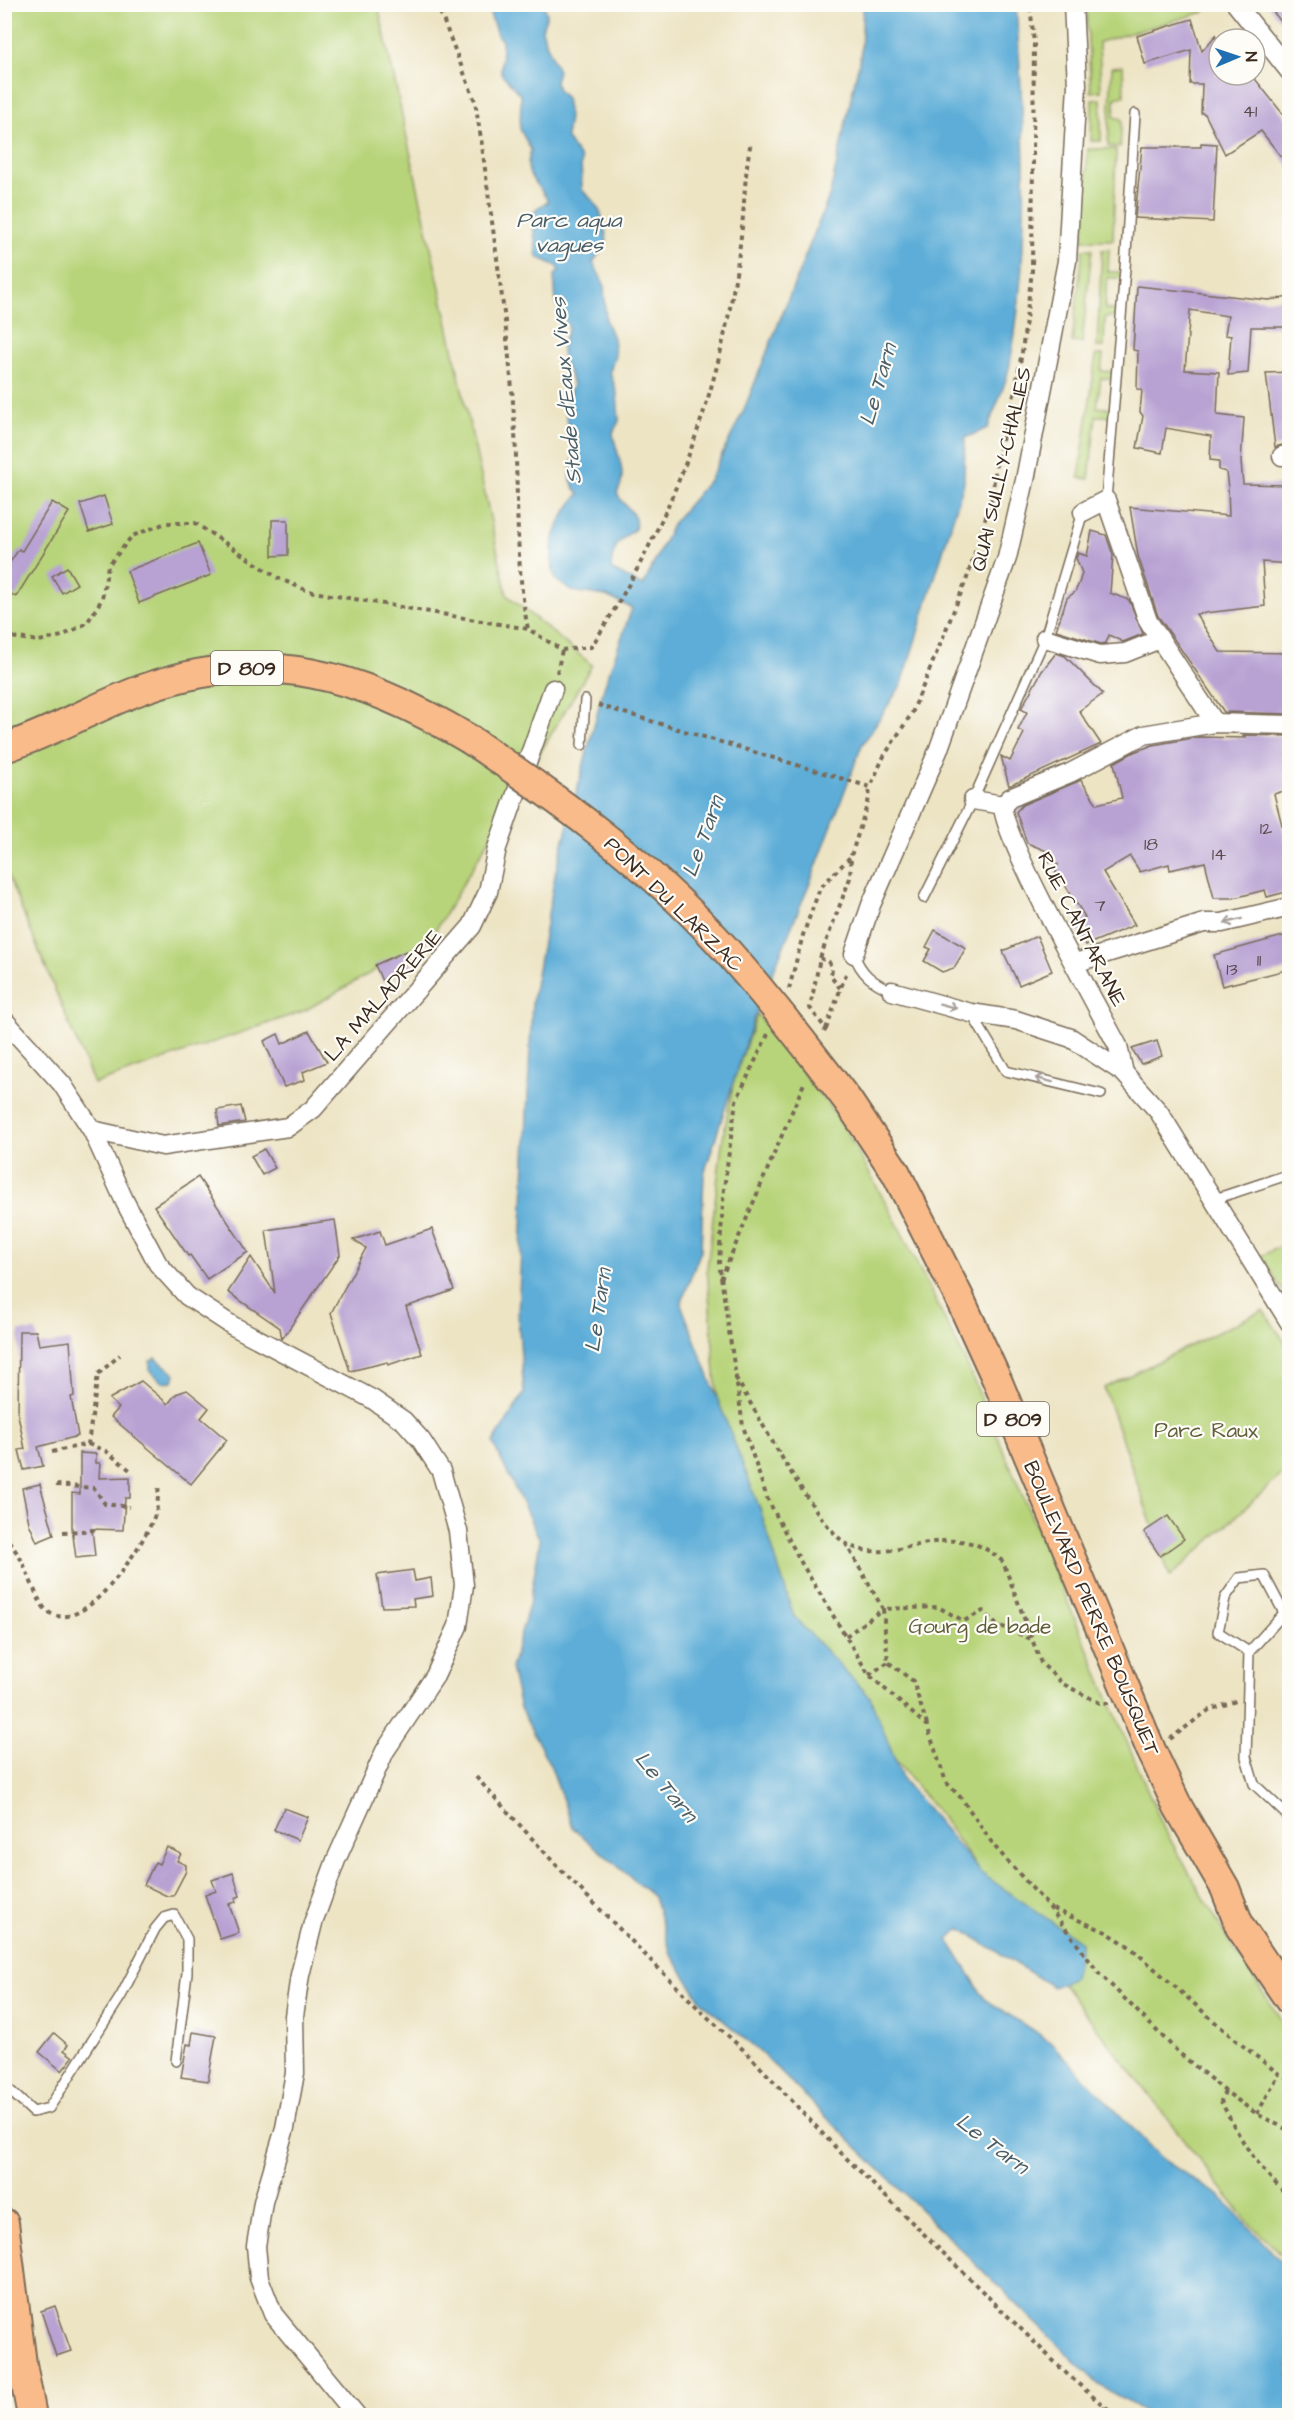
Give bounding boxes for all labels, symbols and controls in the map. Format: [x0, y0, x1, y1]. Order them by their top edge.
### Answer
north arrow [1207, 27, 1267, 87]
text: N [1240, 51, 1262, 62]
house number: 41 [1243, 99, 1257, 124]
water label: Parc aqua vagues [517, 205, 623, 262]
water label: Stade d'Eaux Vives [543, 295, 590, 485]
water label: Le Tarn [852, 338, 905, 429]
street label: QUAI SULLY-CHALIES [964, 364, 1039, 574]
road number: D 809 [211, 651, 283, 685]
water label: Le Tarn [674, 790, 733, 881]
house number: 12 [1260, 816, 1273, 841]
street label: PONT DU LARZAC [598, 830, 750, 979]
house number: 18 [1144, 832, 1158, 857]
house number: 14 [1212, 842, 1226, 867]
street label: RUE CANTARANE [1030, 847, 1133, 1012]
house number: 7 [1094, 893, 1106, 918]
one-way arrow [1224, 915, 1243, 927]
street label: LA MALADRERIE [318, 922, 449, 1068]
house number: 11 [1257, 948, 1261, 973]
house number: 13 [1226, 957, 1238, 982]
one-way arrow [938, 1001, 957, 1013]
one-way arrow [1035, 1074, 1054, 1086]
water label: Le Tarn [577, 1264, 620, 1354]
road number: D 809 [977, 1402, 1049, 1436]
park label: Parc Raux [1154, 1416, 1258, 1445]
street label: BOULEVARD PIERRE BOUSQUET [1016, 1456, 1167, 1761]
park label: Gourg de bade [909, 1612, 1051, 1643]
water label: Le Tarn [627, 1745, 706, 1831]
water label: Le Tarn [949, 2107, 1037, 2183]

